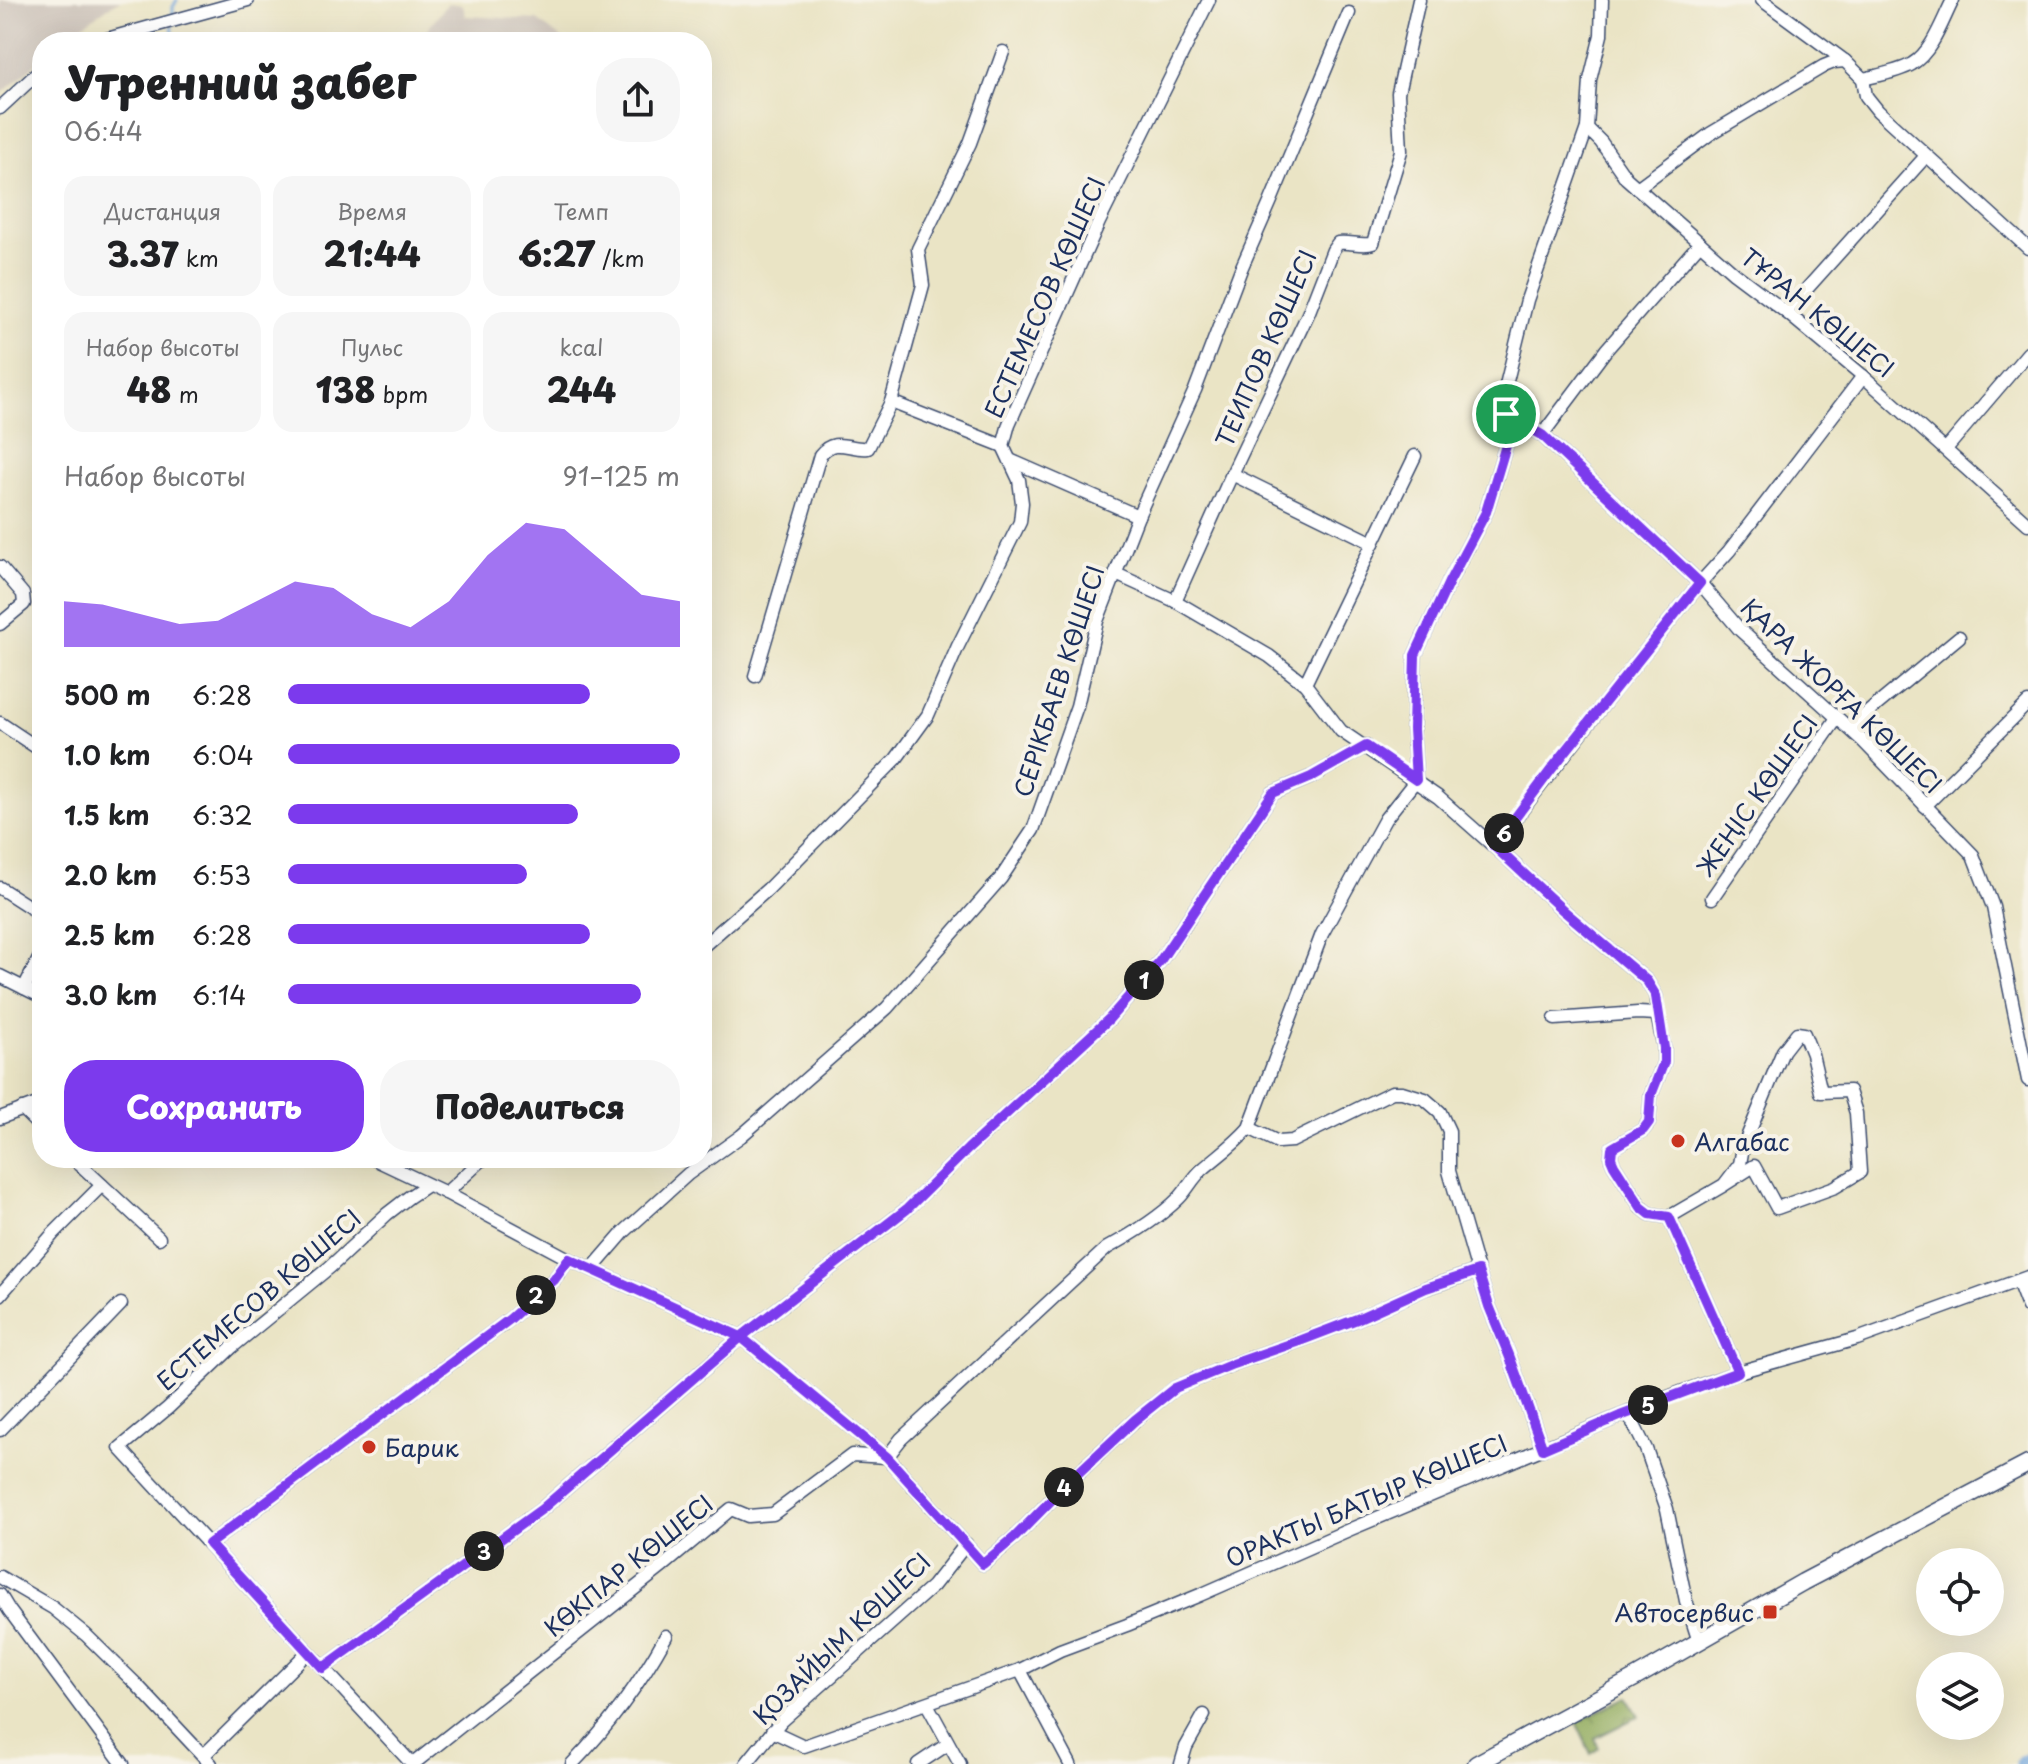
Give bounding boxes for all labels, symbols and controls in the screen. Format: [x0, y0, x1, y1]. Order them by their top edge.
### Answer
text: Утренний забег [64, 48, 416, 114]
button: share [596, 58, 680, 142]
text: 06:44 [64, 111, 143, 150]
street label: ЕСТЕМЕСОВ КӨШЕСІ [975, 171, 1113, 423]
text: Дистанция [104, 194, 221, 227]
text: Время [337, 194, 407, 227]
text: Темп [554, 194, 609, 227]
text: 3.37 [106, 227, 179, 279]
text: 21:44 [323, 227, 421, 279]
text: 6:27 [518, 227, 595, 279]
street label: ТҰРАН КӨШЕСІ [1733, 239, 1903, 385]
text: km [179, 241, 219, 274]
text: /km [595, 241, 644, 274]
street label: ТЕИПОВ КӨШЕСІ [1205, 244, 1325, 452]
text: Набор высоты [86, 330, 240, 363]
text: Пульс [341, 330, 403, 363]
text: kcal [559, 330, 603, 363]
text: 48 [127, 363, 172, 415]
text: 138 [316, 363, 376, 415]
text: 244 [547, 363, 616, 415]
text: m [172, 377, 199, 410]
text: bpm [376, 377, 428, 410]
pin [1472, 380, 1540, 448]
icon: arrive [1484, 392, 1528, 436]
text: Набор высоты [64, 456, 246, 495]
text: 91–125 m [563, 456, 680, 495]
street label: СЕРІКБАЕВ КӨШЕСІ [1004, 561, 1112, 801]
street label: ҚАРА ЖОРҒА КӨШЕСІ [1733, 589, 1951, 801]
text: 500 m [64, 675, 150, 714]
text: 6:28 [192, 675, 252, 714]
street label: ЖЕҢІС КӨШЕСІ [1687, 707, 1825, 883]
text: 1.0 km [64, 735, 151, 774]
text: 6:04 [192, 735, 254, 774]
text: 1.5 km [64, 795, 150, 834]
text: 6:32 [192, 795, 253, 834]
pin: 6 [1484, 813, 1524, 853]
text: 6 [1496, 816, 1512, 849]
text: 2.0 km [64, 855, 157, 894]
text: 6:53 [192, 855, 251, 894]
text: 2.5 km [64, 915, 155, 954]
text: 6:28 [192, 915, 252, 954]
pin: 1 [1124, 960, 1164, 1000]
text: 1 [1139, 963, 1149, 996]
text: 3.0 km [64, 975, 157, 1014]
text: 6:14 [192, 975, 247, 1014]
button: Сохранить [64, 1060, 364, 1152]
button: Поделиться [380, 1060, 680, 1152]
place label: Алгабас [1694, 1123, 1790, 1159]
marker: Алгабас [1669, 1132, 1687, 1150]
street label: ЕСТЕМЕСОВ КӨШЕСІ [148, 1200, 368, 1398]
pin: 2 [516, 1275, 556, 1315]
text: 2 [528, 1278, 544, 1311]
pin: 5 [1628, 1385, 1668, 1425]
text: 5 [1641, 1388, 1655, 1421]
street label: ОРАКТЫ БАТЫР КӨШЕСІ [1220, 1424, 1512, 1576]
place label: Барик [385, 1429, 460, 1465]
marker: Барик [360, 1438, 378, 1456]
pin: 4 [1044, 1467, 1084, 1507]
text: 4 [1057, 1470, 1071, 1503]
street label: КӨКПАР КӨШЕСІ [536, 1486, 720, 1644]
pin: 3 [464, 1531, 504, 1571]
text: 3 [477, 1534, 491, 1567]
street label: ҚОЗАЙЫМ КӨШЕСІ [744, 1544, 938, 1732]
map controls [1916, 1548, 2004, 1740]
button: locate [1916, 1548, 2004, 1636]
place label: Автосервис [1614, 1594, 1754, 1630]
marker: Автосервис [1761, 1603, 1779, 1621]
button: layers [1916, 1652, 2004, 1740]

